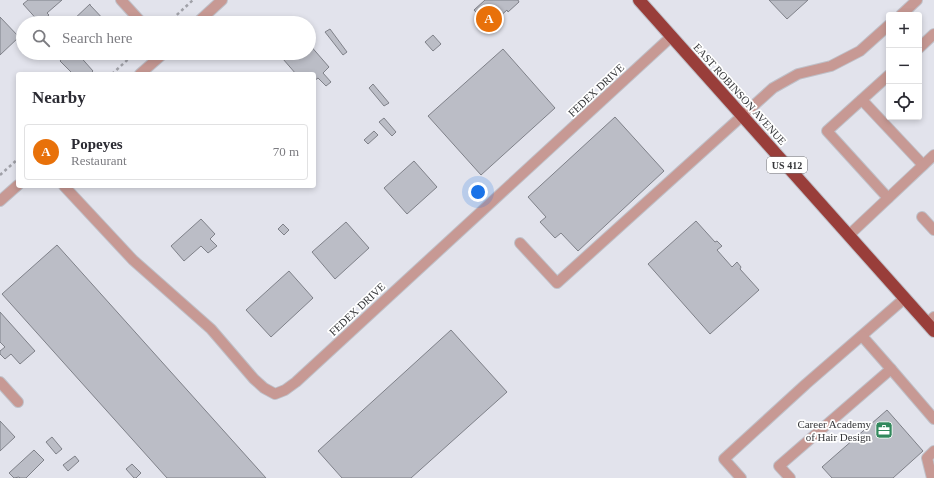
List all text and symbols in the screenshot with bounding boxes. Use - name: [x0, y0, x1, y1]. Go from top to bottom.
- pin: A: [476, 4, 502, 34]
- map controls: [886, 12, 922, 120]
- button: +: [886, 12, 922, 48]
- search box: [16, 16, 316, 60]
- icon: search: [30, 27, 52, 49]
- text: Search here: [62, 30, 132, 46]
- street label: EAST ROBINSON AVENUE: [691, 41, 789, 147]
- button: −: [886, 48, 922, 84]
- street label: FEDEX DRIVE: [566, 61, 627, 119]
- button: locate: [886, 84, 922, 120]
- text: Nearby: [32, 88, 86, 107]
- text: Popeyes: [71, 136, 123, 152]
- text: A: [41, 144, 51, 159]
- text: 70 m: [273, 144, 299, 159]
- text: Restaurant: [71, 153, 127, 168]
- road number: US 412: [767, 157, 807, 173]
- your location: [468, 182, 488, 202]
- street label: FEDEX DRIVE: [327, 280, 388, 338]
- place label: Career Academy of Hair Design: [797, 418, 871, 443]
- office icon: Career Academy of Hair Design: [874, 420, 894, 440]

